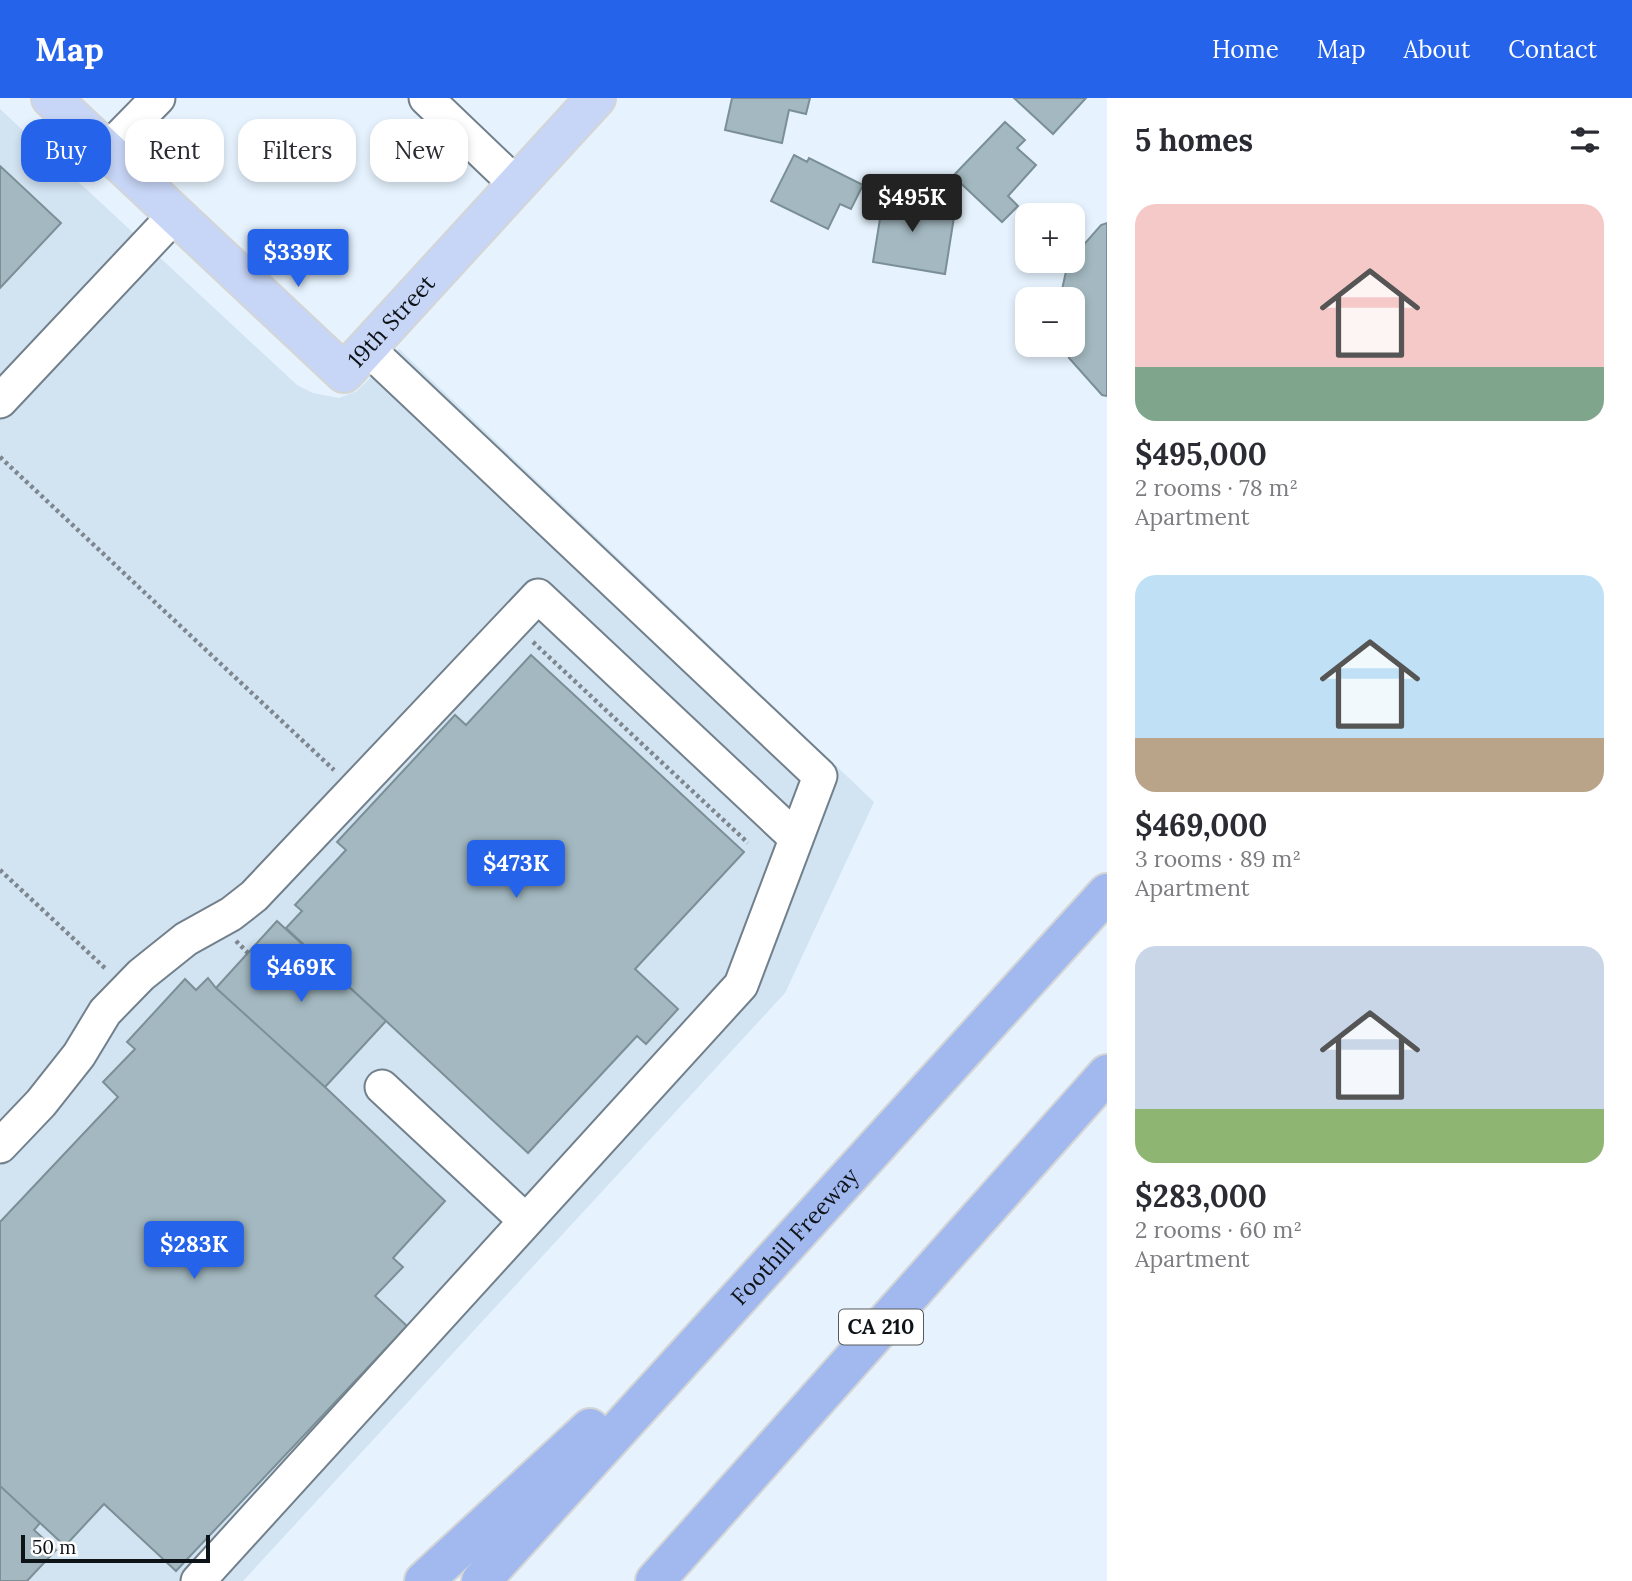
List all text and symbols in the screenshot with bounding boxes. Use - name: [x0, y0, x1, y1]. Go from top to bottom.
- text: Map: [35, 28, 104, 70]
- text: Home: [1212, 34, 1279, 65]
- text: Map: [1317, 34, 1366, 65]
- text: About: [1404, 34, 1470, 65]
- text: Contact: [1508, 34, 1597, 65]
- chip: Buy: [21, 119, 111, 182]
- chip: Rent: [125, 119, 224, 182]
- chip: Filters: [238, 119, 356, 182]
- chip: New: [370, 119, 468, 182]
- text: 5 homes: [1135, 121, 1253, 159]
- icon: filters: [1566, 121, 1604, 159]
- pin: $495K: [863, 174, 961, 234]
- text: $495K: [878, 182, 946, 211]
- map controls: [1015, 203, 1085, 357]
- button: +: [1015, 203, 1085, 273]
- pin: $339K: [249, 230, 347, 289]
- text: $339K: [264, 237, 332, 266]
- icon: home: [1307, 250, 1433, 376]
- street label: 19th Street: [341, 268, 441, 373]
- button: −: [1015, 287, 1085, 357]
- text: $495,000: [1135, 435, 1267, 473]
- text: 2 rooms · 78 m²: [1135, 473, 1298, 502]
- text: Apartment: [1135, 502, 1250, 531]
- icon: home: [1307, 621, 1433, 747]
- text: $469,000: [1135, 806, 1267, 844]
- pin: $473K: [467, 840, 565, 900]
- text: 3 rooms · 89 m²: [1135, 844, 1301, 873]
- text: $473K: [483, 848, 549, 877]
- text: Apartment: [1135, 873, 1250, 902]
- pin: $469K: [252, 944, 350, 1004]
- text: $469K: [267, 952, 335, 981]
- icon: home: [1307, 992, 1433, 1118]
- street label: Foothill Freeway: [724, 1161, 865, 1311]
- text: $283,000: [1135, 1177, 1267, 1215]
- text: 2 rooms · 60 m²: [1135, 1215, 1302, 1244]
- pin: $283K: [145, 1222, 243, 1281]
- text: $283K: [160, 1229, 228, 1258]
- text: Apartment: [1135, 1244, 1250, 1273]
- road number: CA 210: [839, 1310, 923, 1344]
- scale bar: [21, 1532, 210, 1564]
- text: 50 m: [32, 1535, 76, 1559]

